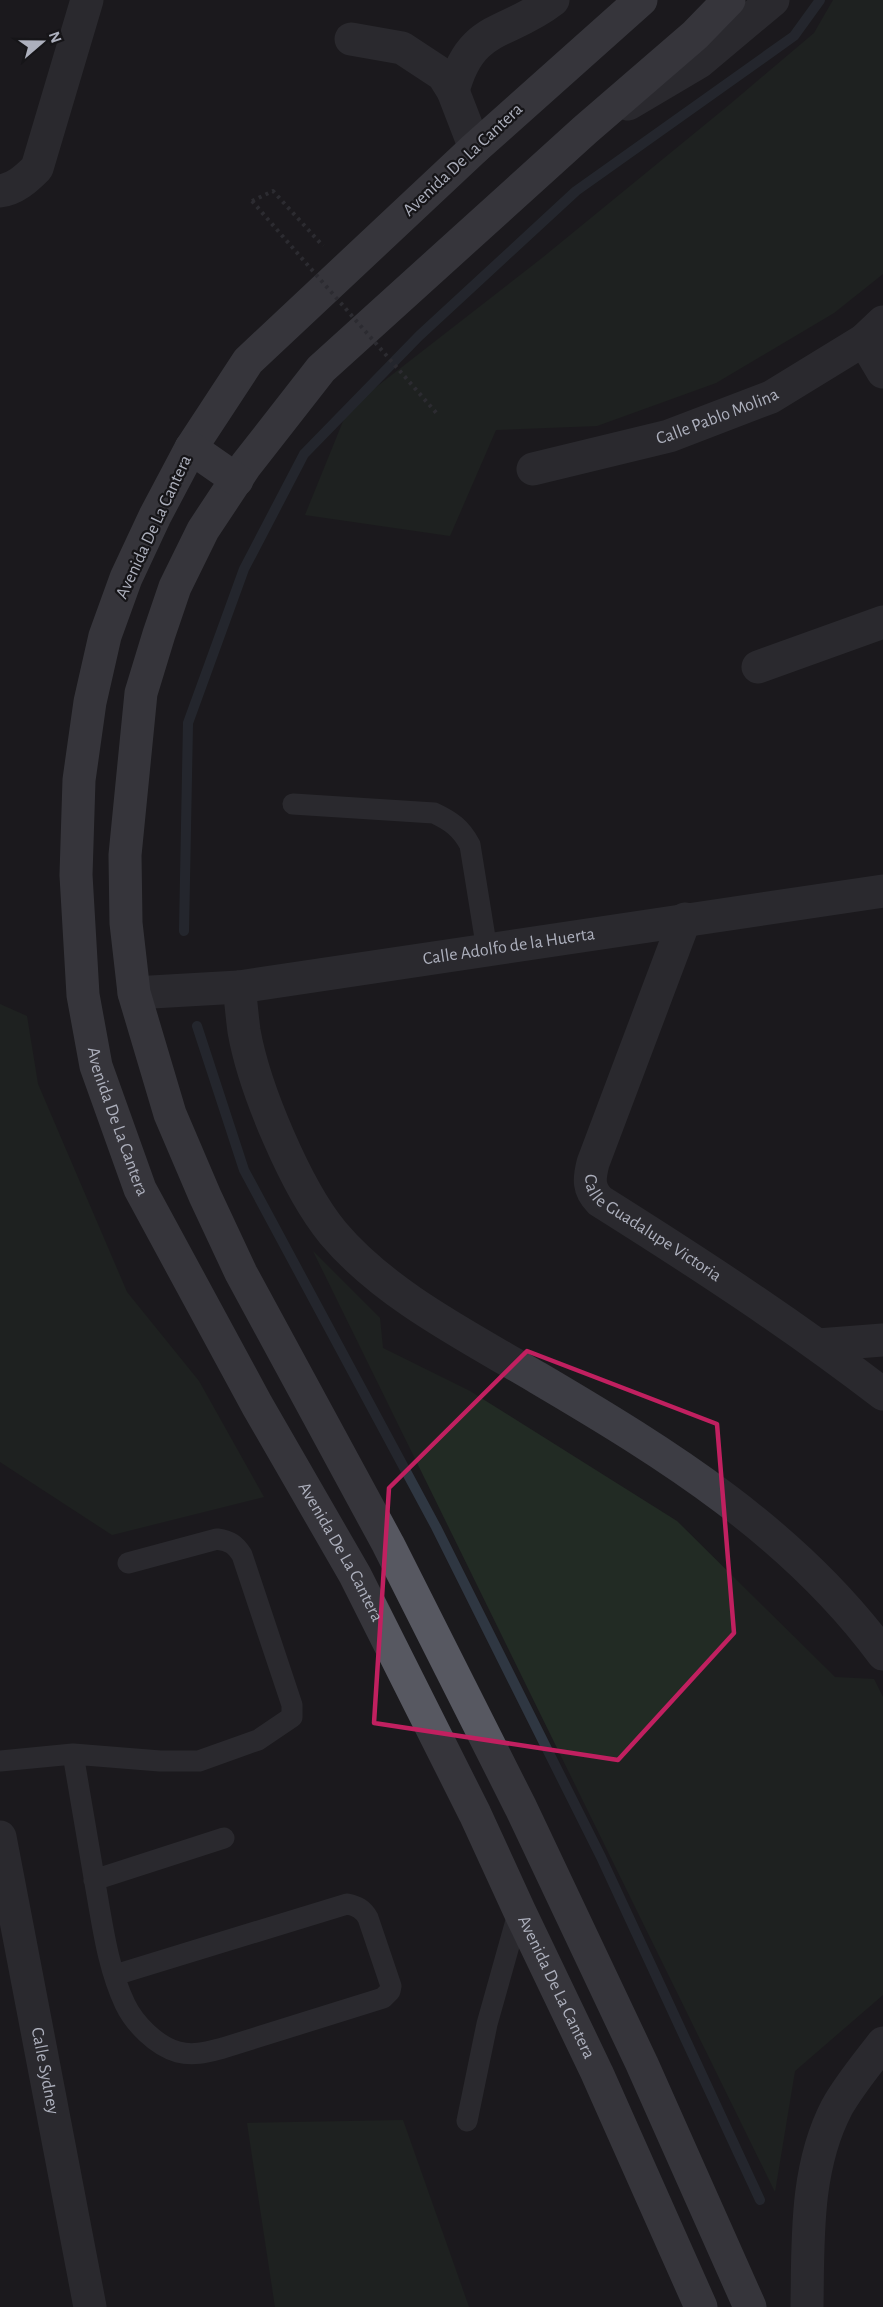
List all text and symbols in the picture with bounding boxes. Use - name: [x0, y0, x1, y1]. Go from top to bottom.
- north arrow: [12, 12, 72, 72]
- text: N: [46, 29, 65, 45]
- street label: Avenida De La Cantera: [400, 100, 526, 220]
- street label: Calle Pablo Molina: [654, 385, 782, 448]
- street label: Avenida De La Cantera: [113, 452, 195, 602]
- street label: Calle Adolfo de la Huerta: [422, 925, 596, 968]
- street label: Avenida De La Cantera: [84, 1046, 151, 1199]
- street label: Calle Guadalupe Victoria: [581, 1174, 724, 1285]
- street label: Avenida De La Cantera: [295, 1479, 386, 1625]
- street label: Avenida De La Cantera: [514, 1913, 598, 2062]
- street label: Calle Sydney: [28, 2026, 62, 2116]

